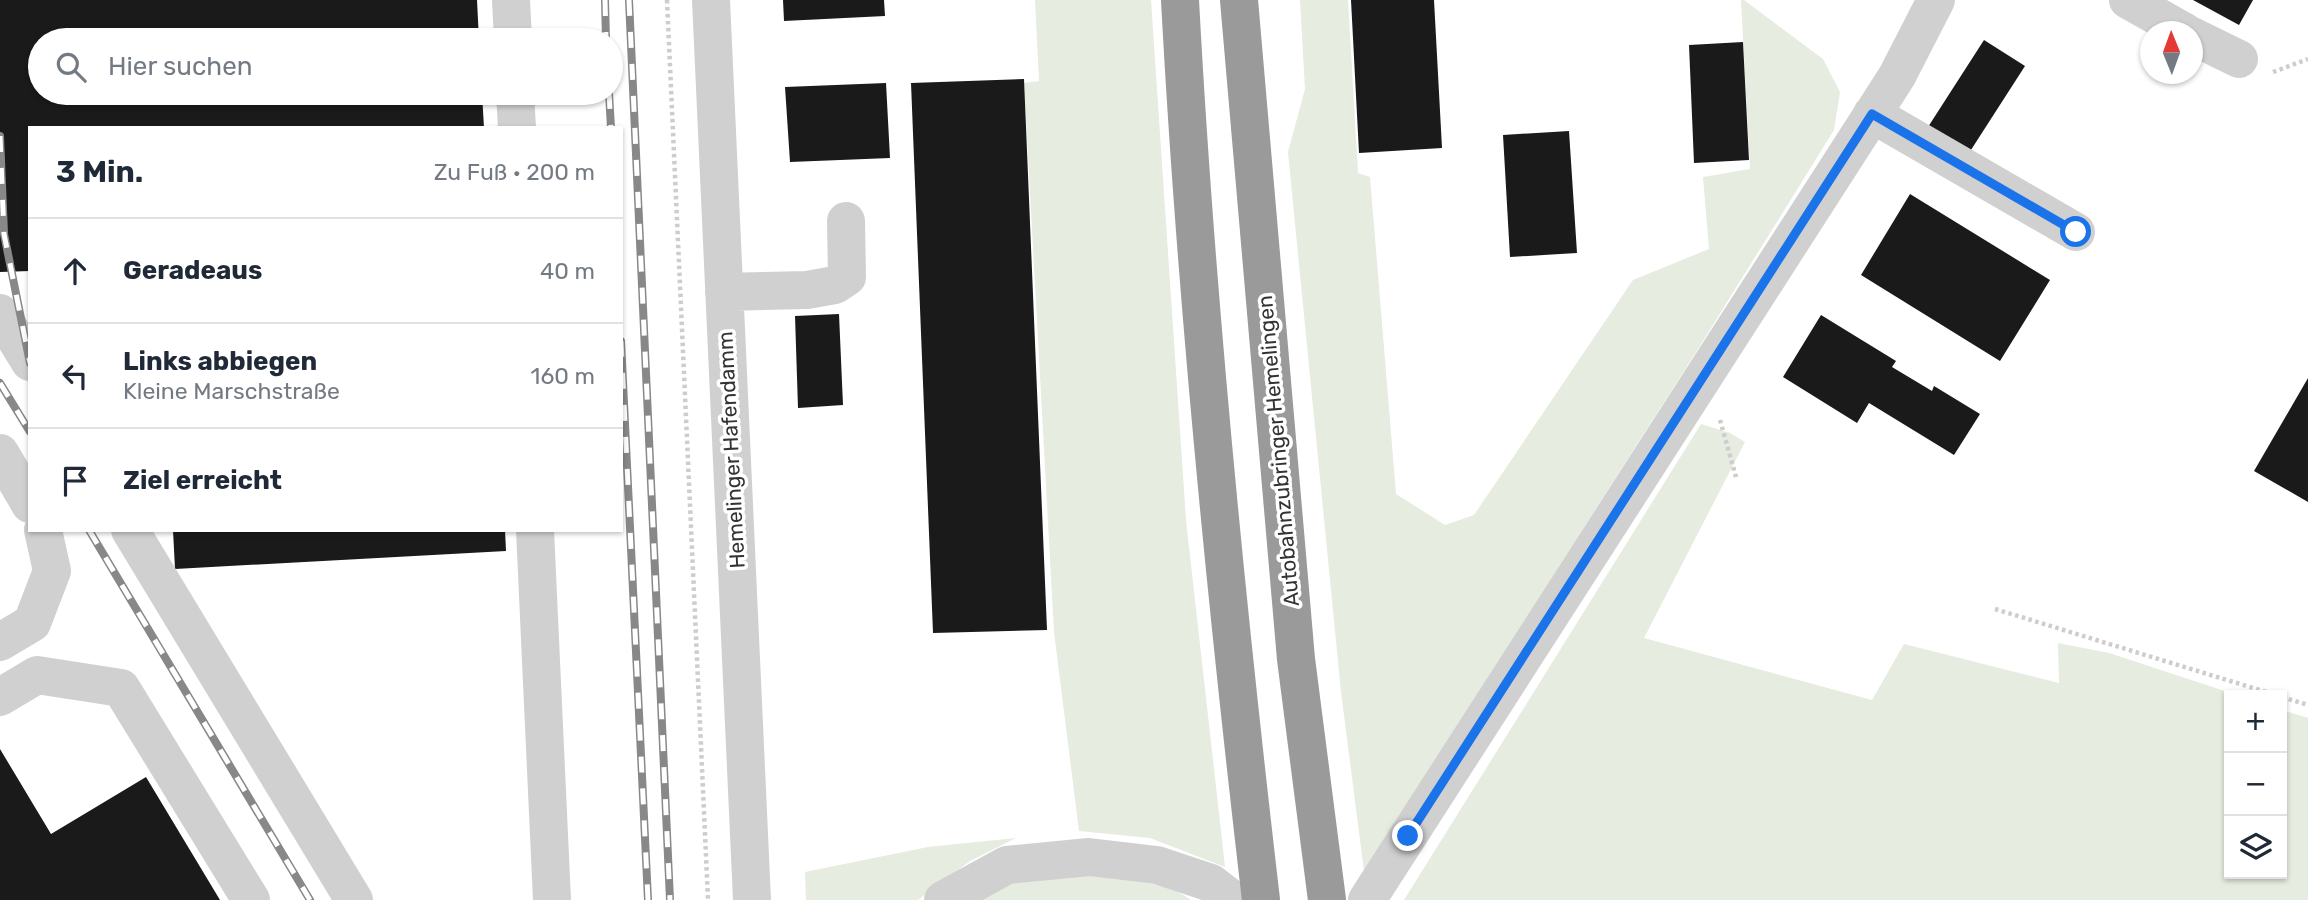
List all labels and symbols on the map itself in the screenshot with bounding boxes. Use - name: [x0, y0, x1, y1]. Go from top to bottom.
- north arrow: [2140, 21, 2203, 84]
- route start: [2060, 216, 2091, 247]
- street label: Autobahnzubringer Hemelingen: [1252, 294, 1304, 608]
- street label: Hemelinger Hafendamm: [712, 331, 750, 569]
- route end: [1392, 820, 1423, 851]

